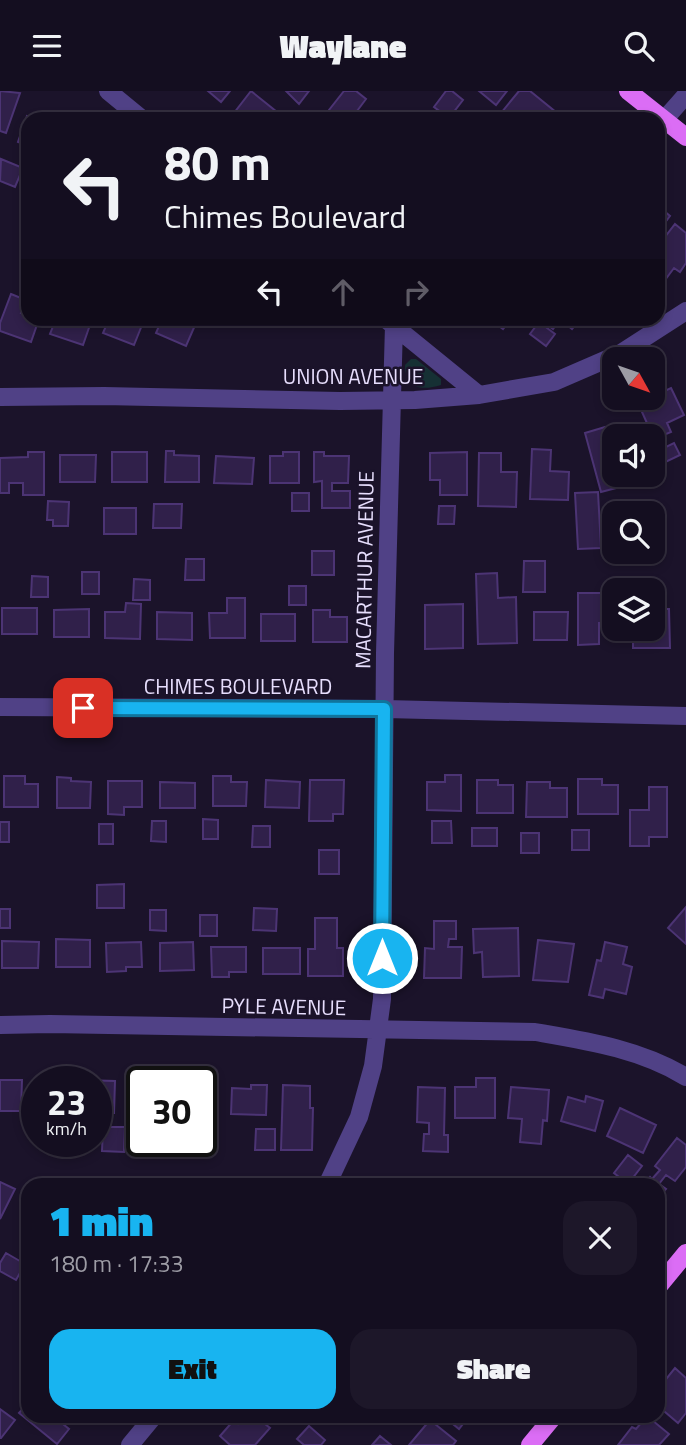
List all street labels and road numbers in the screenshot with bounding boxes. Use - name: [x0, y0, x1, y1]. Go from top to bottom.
- street label: UNION AVENUE: [283, 360, 423, 392]
- street label: MACARTHUR AVENUE: [346, 471, 382, 669]
- street label: CHIMES BOULEVARD: [144, 670, 332, 702]
- street label: PYLE AVENUE: [221, 989, 347, 1023]

